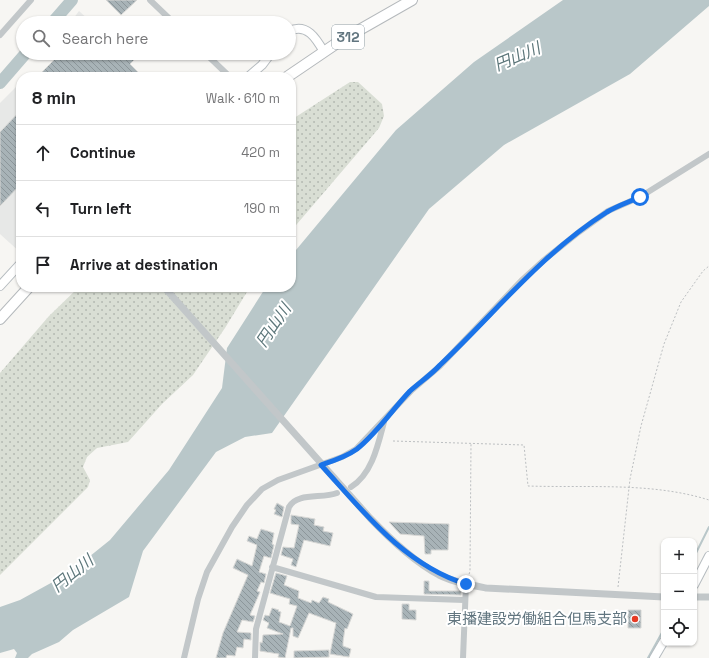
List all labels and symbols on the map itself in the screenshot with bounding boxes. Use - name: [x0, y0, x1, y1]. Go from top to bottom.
- road number: 312: [332, 25, 364, 49]
- water label: 円山川: [491, 37, 545, 76]
- route start: [631, 188, 649, 206]
- water label: 円山川: [251, 298, 297, 351]
- water label: 円山川: [47, 549, 99, 597]
- route end: [457, 575, 475, 593]
- place label: 東播建設労働組合但馬支部: [447, 609, 627, 628]
- marker: 東播建設労働組合但馬支部: [630, 614, 640, 624]

